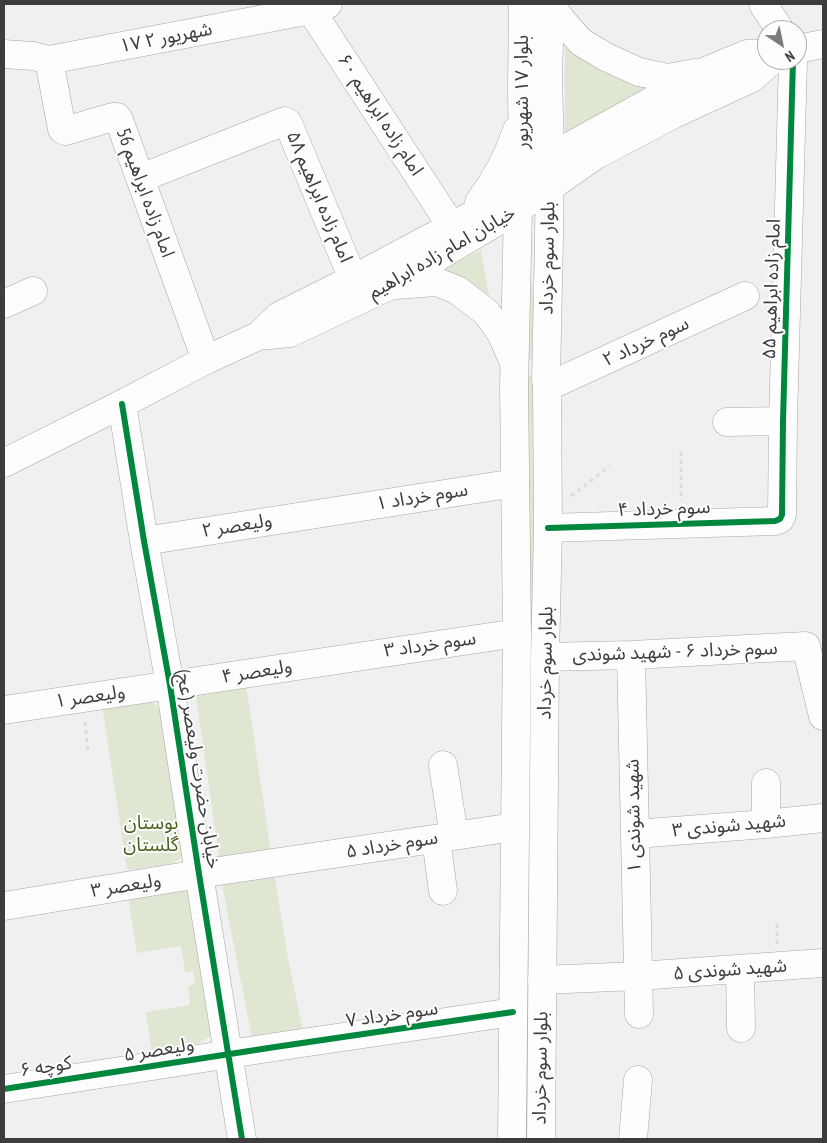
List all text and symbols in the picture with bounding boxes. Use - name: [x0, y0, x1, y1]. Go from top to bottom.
- street label: ۱۷ شهریور ۲: [118, 18, 214, 58]
- north arrow: [757, 20, 807, 70]
- street label: بلوار ۱۷ شهریور: [512, 35, 534, 149]
- text: N: [782, 47, 798, 66]
- street label: امام زاده ابراهیم ۶۰: [332, 50, 428, 180]
- street label: امام زاده ابراهیم 56: [111, 125, 179, 261]
- street label: امام زاده ابراهیم ۵۸: [281, 128, 357, 266]
- street label: بلوار سوم خرداد: [536, 201, 560, 315]
- street label: خیابان امام زاده ابراهیم: [364, 202, 520, 304]
- street label: امام زاده ابراهیم ۵۵: [758, 218, 786, 360]
- street label: سوم خرداد ۲: [599, 312, 693, 372]
- street label: سوم خرداد ۱: [374, 478, 470, 516]
- street label: سوم خرداد ۴: [617, 496, 711, 522]
- street label: ولیعصر ۲: [200, 509, 274, 543]
- street label: بلوار سوم خرداد: [534, 606, 558, 720]
- street label: سوم خرداد ۳: [382, 627, 478, 663]
- street label: سوم خرداد ۶ - شهید شوندی: [572, 637, 778, 667]
- street label: ولیعصر ۴: [220, 655, 294, 689]
- street label: خیابان حضرت ولیعصر (عج): [171, 668, 225, 870]
- street label: ولیعصر ۱: [53, 681, 127, 713]
- street label: شهید شوندی ۱: [622, 759, 646, 873]
- street label: شهید شوندی ۳: [671, 810, 787, 842]
- park label: بوستان گلستان: [123, 813, 179, 857]
- street label: سوم خرداد ۵: [344, 826, 440, 864]
- street label: ولیعصر ۳: [89, 869, 163, 903]
- street label: شهید شوندی ۵: [672, 955, 788, 985]
- street label: سوم خرداد ۷: [344, 997, 440, 1033]
- street label: بلوار سوم خرداد: [529, 1011, 553, 1125]
- street label: ولیعصر ۵: [122, 1033, 196, 1067]
- street label: کوچه ۶: [18, 1052, 74, 1082]

